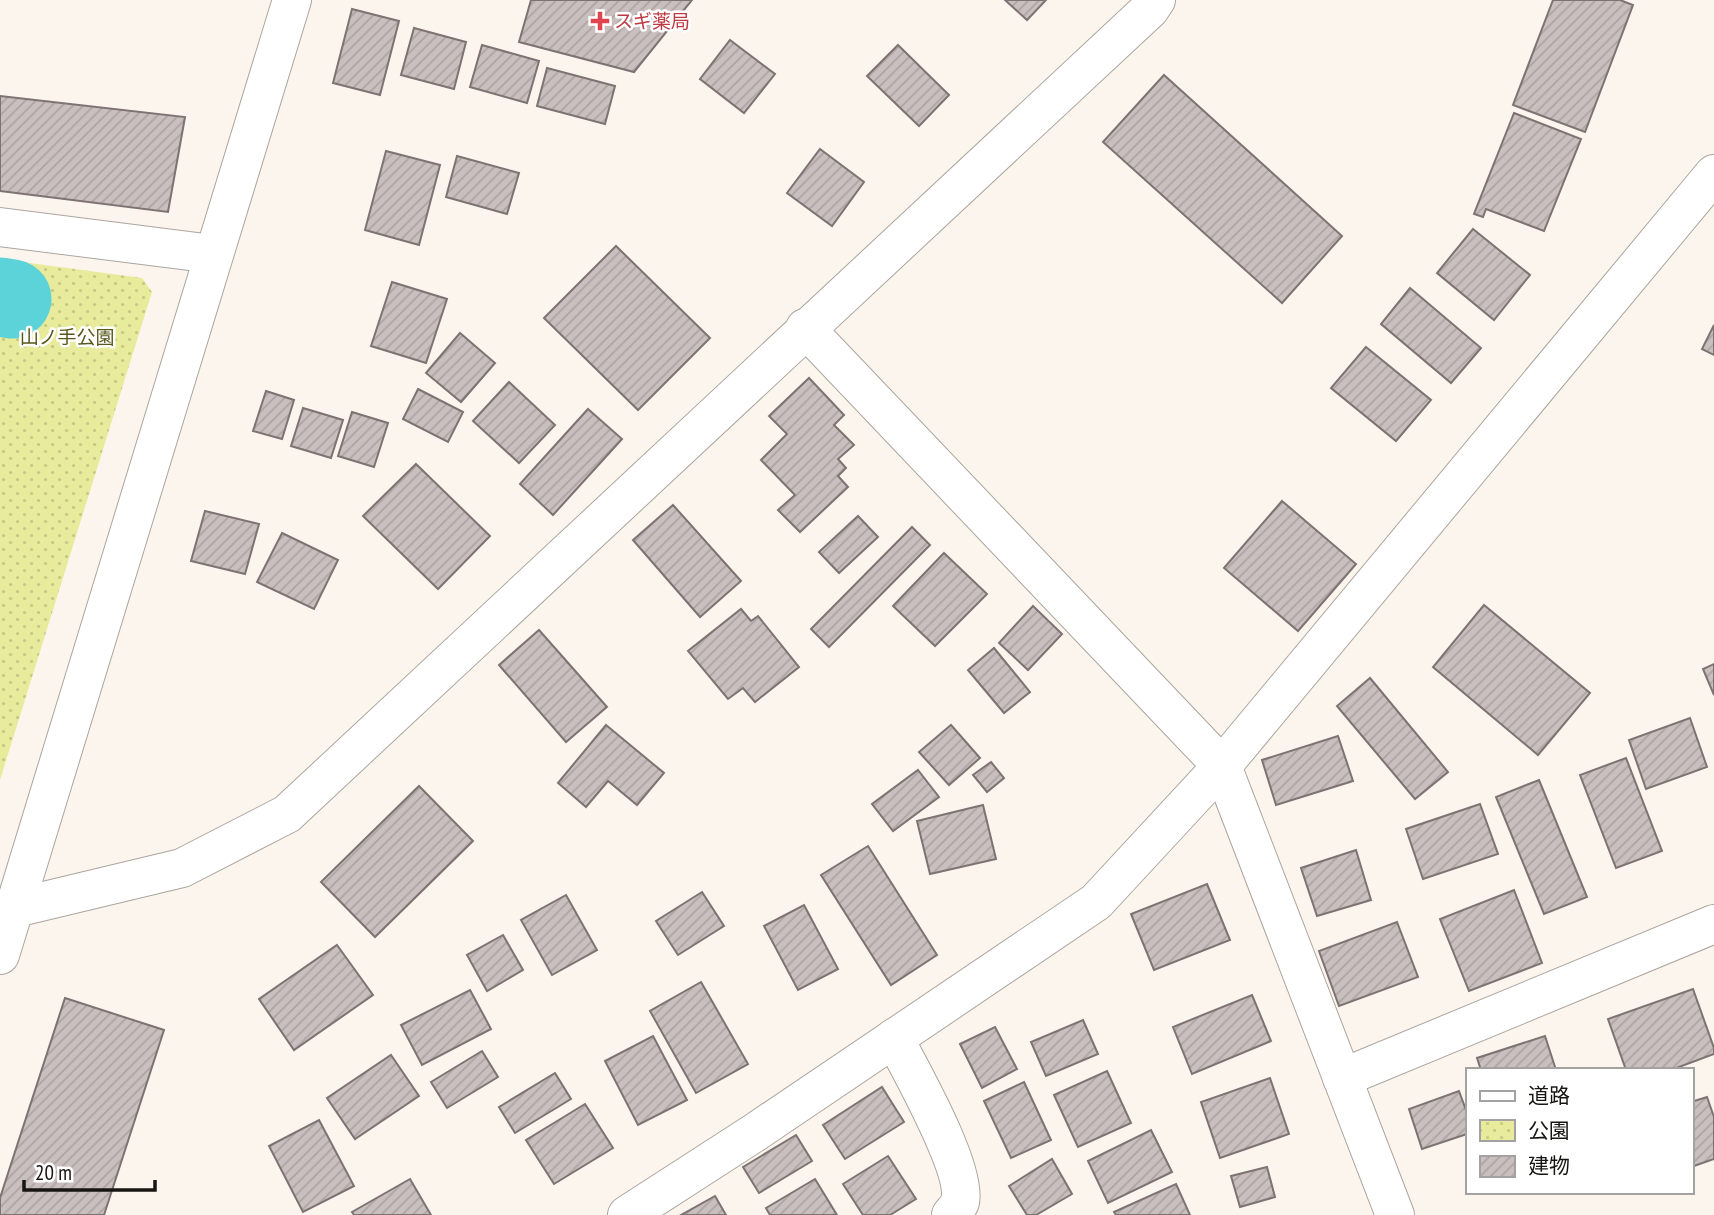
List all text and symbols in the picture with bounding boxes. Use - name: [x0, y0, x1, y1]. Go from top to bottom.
- place label: スギ薬局: [614, 9, 690, 33]
- marker: スギ薬局: [592, 13, 608, 29]
- park label: 山ノ手公園: [19, 325, 115, 349]
- legend: [1466, 1068, 1693, 1194]
- text: 道路: [1528, 1082, 1570, 1109]
- text: 公園: [1528, 1117, 1570, 1144]
- scale bar: [24, 1148, 156, 1192]
- text: 建物: [1528, 1152, 1570, 1179]
- text: 20 m: [35, 1159, 72, 1186]

